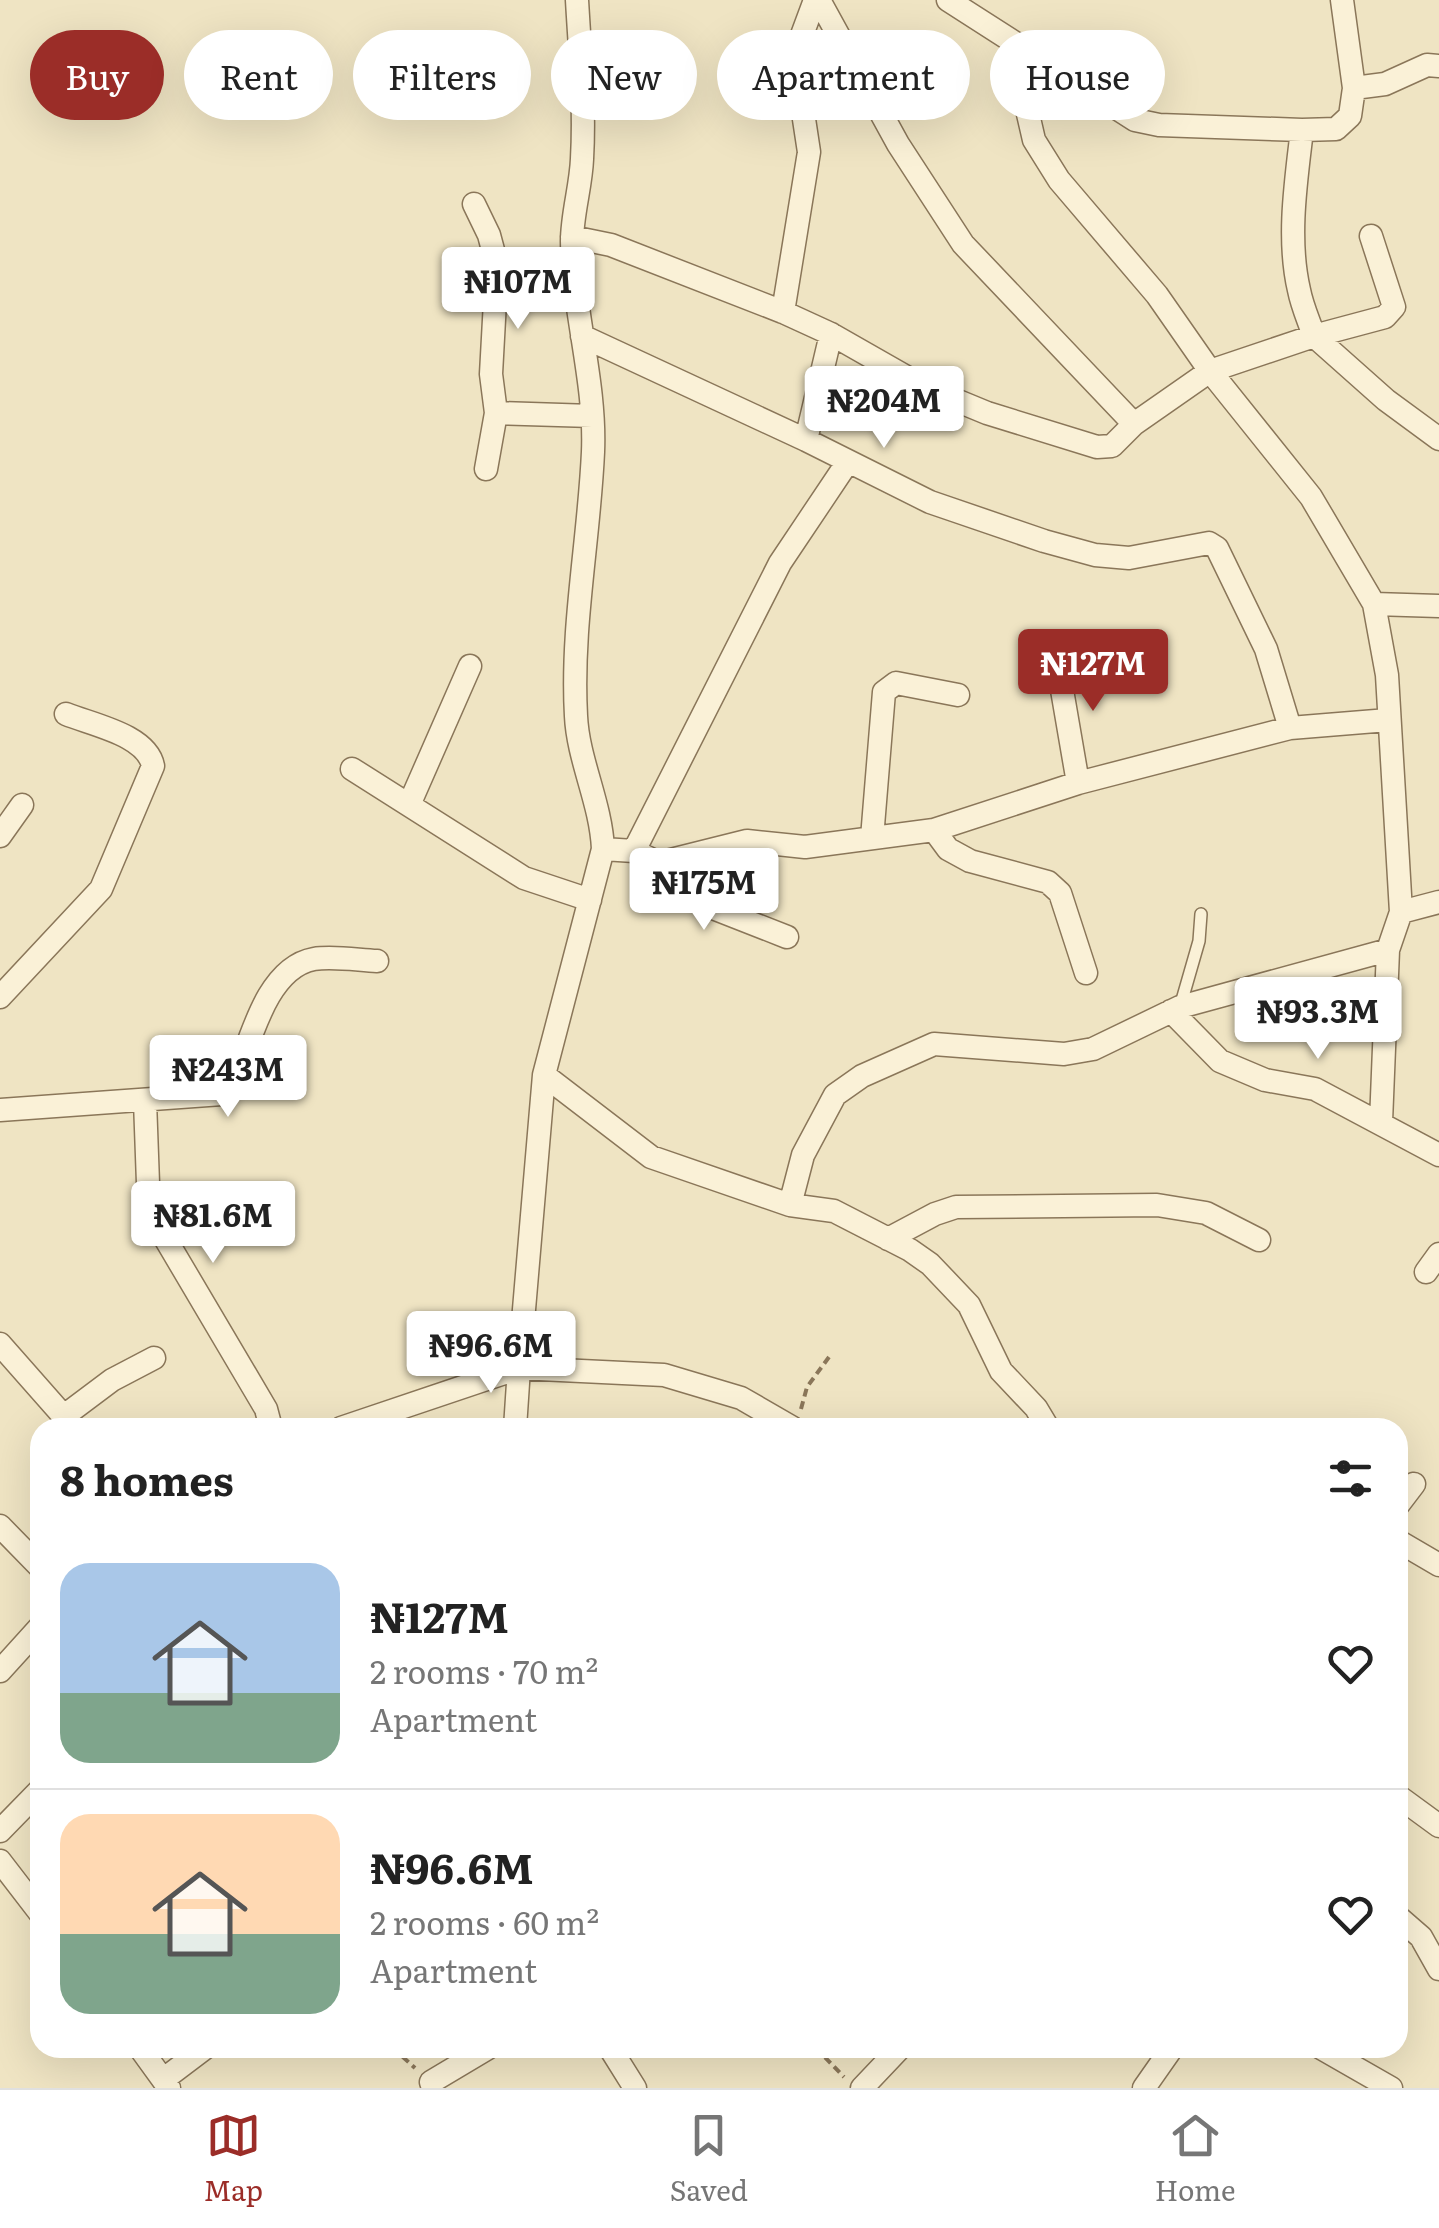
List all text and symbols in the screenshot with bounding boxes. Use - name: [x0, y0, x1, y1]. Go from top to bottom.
- chip: Buy: [30, 30, 164, 120]
- chip: Rent: [184, 30, 333, 120]
- chip: Filters: [353, 30, 531, 120]
- chip: New: [551, 30, 697, 120]
- chip: Apartment: [717, 30, 970, 120]
- chip: House: [990, 30, 1165, 120]
- pin: ₦107M: [448, 247, 588, 332]
- text: ₦107M: [464, 255, 572, 303]
- pin: ₦204M: [814, 366, 954, 451]
- text: ₦204M: [827, 374, 941, 422]
- pin: ₦127M: [1023, 629, 1163, 714]
- text: ₦127M: [1040, 637, 1146, 685]
- pin: ₦175M: [634, 848, 774, 933]
- text: ₦175M: [652, 856, 756, 904]
- pin: ₦93.3M: [1237, 977, 1399, 1062]
- text: ₦93.3M: [1257, 985, 1379, 1033]
- pin: ₦243M: [158, 1035, 298, 1120]
- text: ₦243M: [172, 1043, 284, 1091]
- pin: ₦81.6M: [132, 1181, 294, 1266]
- text: ₦81.6M: [153, 1189, 273, 1237]
- pin: ₦96.6M: [410, 1311, 572, 1396]
- text: ₦96.6M: [429, 1319, 553, 1367]
- text: 8 homes: [60, 1447, 234, 1509]
- icon: filters: [1323, 1451, 1378, 1506]
- text: ₦127M: [370, 1584, 509, 1646]
- icon: home: [140, 1603, 260, 1723]
- icon: heart: [1323, 1636, 1378, 1691]
- text: 2 rooms · 70 m²: [370, 1646, 598, 1694]
- text: Apartment: [370, 1694, 537, 1742]
- text: ₦96.6M: [370, 1835, 534, 1897]
- icon: home: [140, 1854, 260, 1974]
- icon: heart: [1323, 1887, 1378, 1942]
- text: 2 rooms · 60 m²: [370, 1897, 599, 1945]
- text: Apartment: [370, 1945, 537, 1993]
- tab: Map: [203, 2108, 263, 2210]
- tab: Saved: [670, 2108, 748, 2210]
- tab: Home: [1155, 2108, 1236, 2210]

